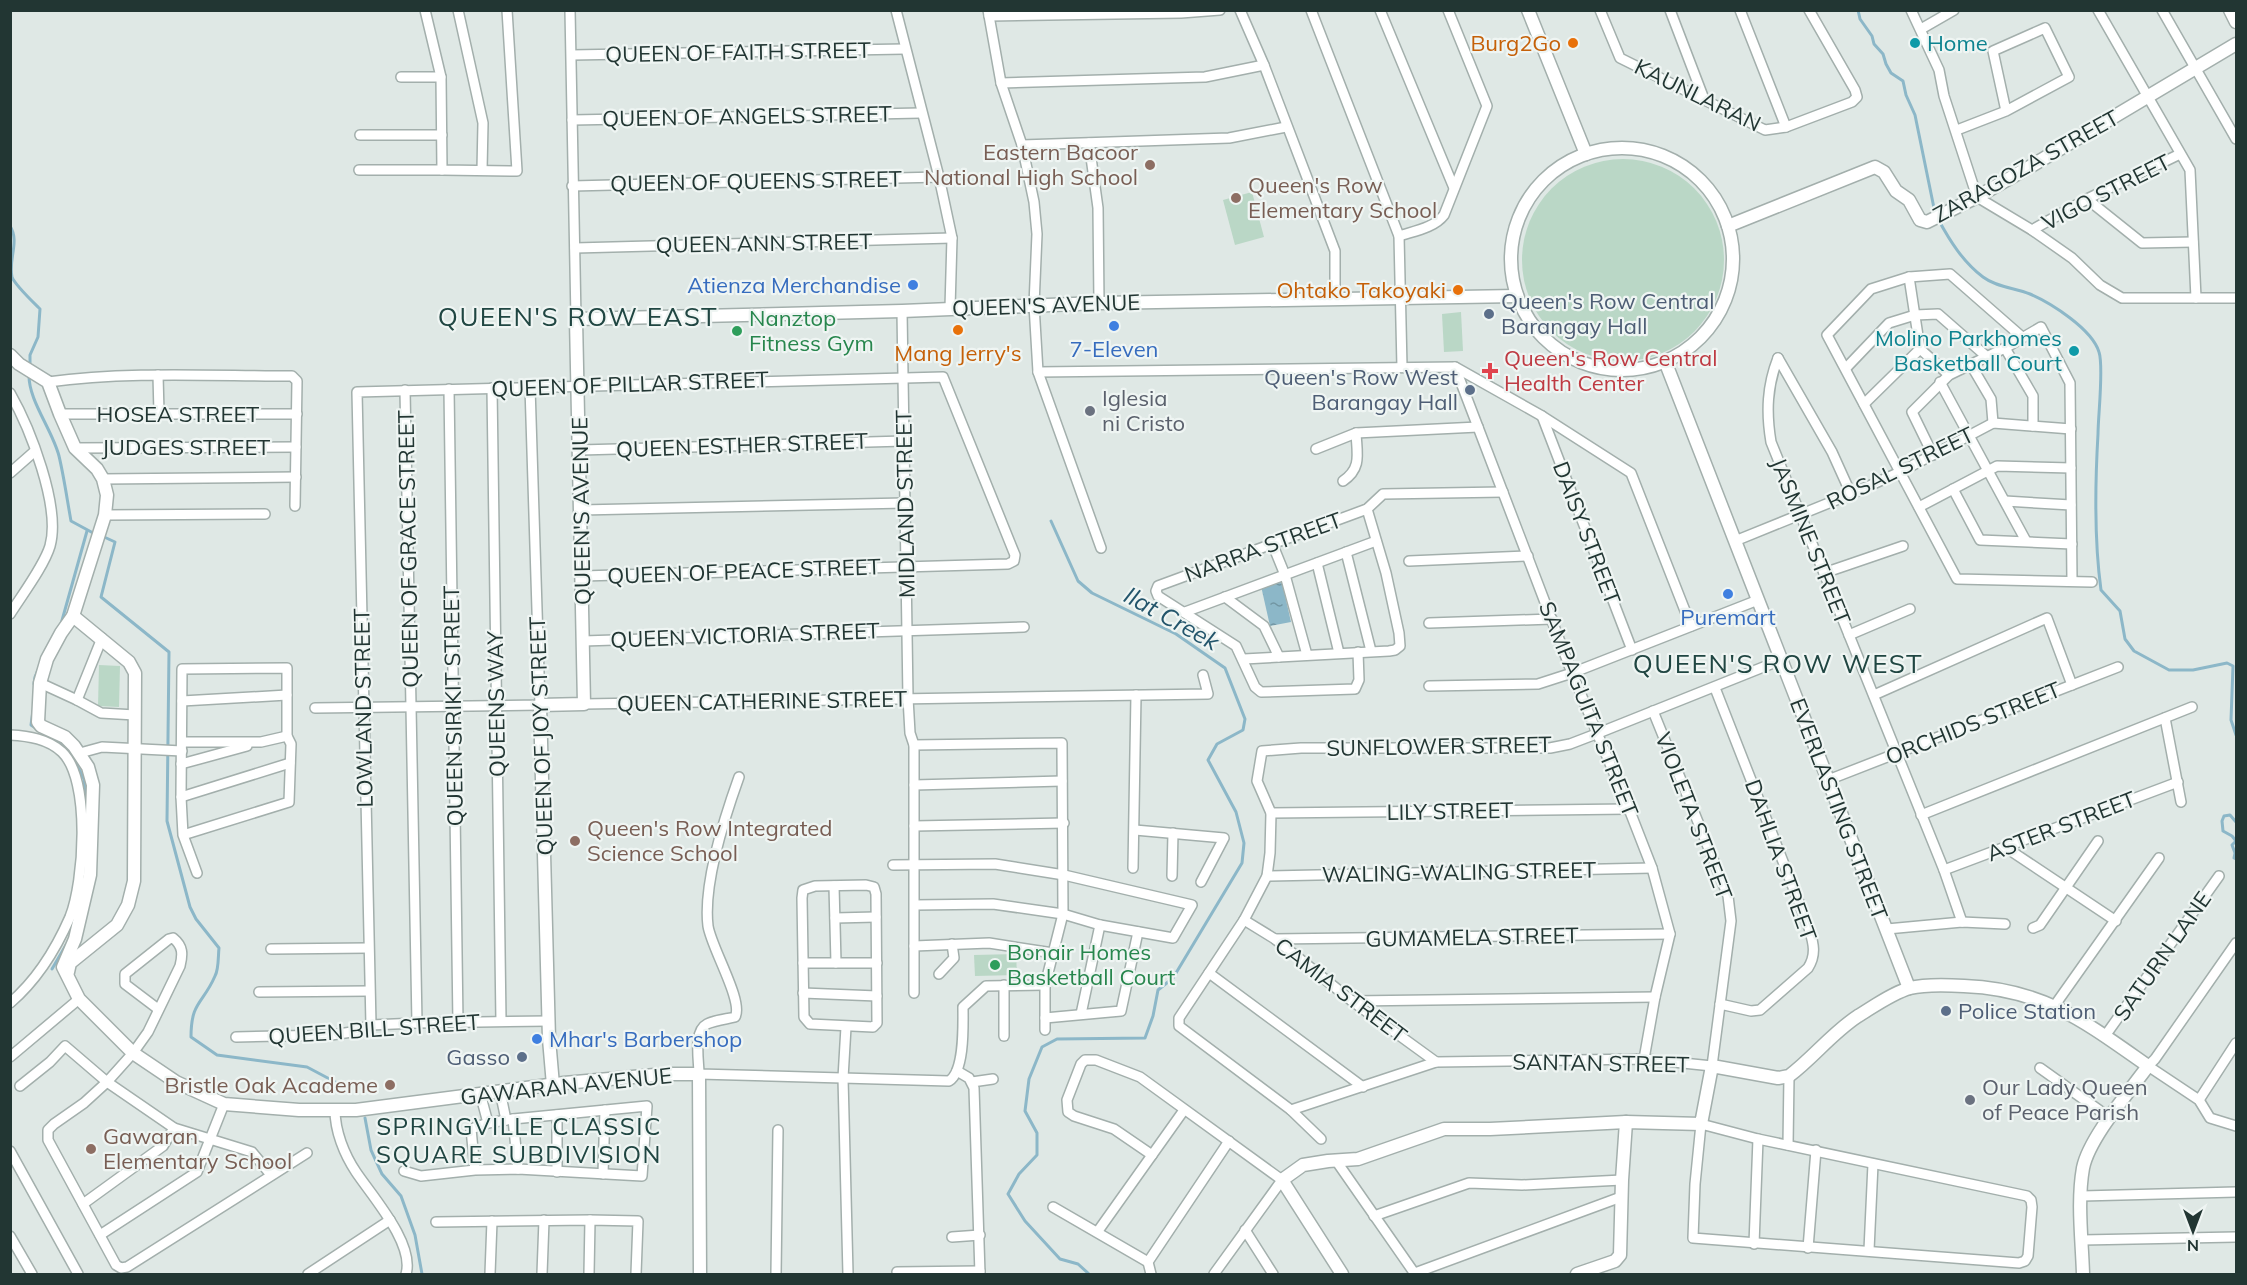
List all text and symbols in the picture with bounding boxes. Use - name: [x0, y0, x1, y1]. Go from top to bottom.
- place label: Burg2Go: [1470, 29, 1561, 57]
- place label: Home: [1927, 29, 1988, 57]
- street label: QUEEN OF FAITH STREET: [605, 36, 871, 68]
- marker: Burg2Go: [1566, 36, 1580, 50]
- marker: Home: [1908, 36, 1922, 50]
- street label: KAUNLARAN: [1630, 52, 1766, 138]
- street label: QUEEN OF ANGELS STREET: [602, 99, 892, 133]
- street label: ZARAGOZA STREET: [1928, 103, 2124, 229]
- place label: Eastern Bacoor National High School: [924, 138, 1138, 191]
- street label: VIGO STREET: [2037, 148, 2175, 236]
- marker: Eastern Bacoor National High School: [1143, 158, 1157, 172]
- street label: QUEEN OF QUEENS STREET: [610, 164, 902, 198]
- place label: Queen's Row Elementary School: [1248, 171, 1437, 224]
- marker: Queen's Row Elementary School: [1229, 191, 1243, 205]
- street label: QUEEN ANN STREET: [655, 227, 873, 259]
- place label: Atienza Merchandise: [687, 271, 901, 299]
- place label: Ohtako Takoyaki: [1276, 276, 1446, 304]
- marker: Atienza Merchandise: [906, 278, 920, 292]
- marker: Ohtako Takoyaki: [1451, 283, 1465, 297]
- place label: Queen's Row Central Barangay Hall: [1501, 287, 1714, 340]
- street label: QUEEN'S AVENUE: [951, 288, 1141, 322]
- district label: QUEEN'S ROW EAST: [438, 300, 718, 333]
- place label: Nanztop Fitness Gym: [749, 304, 874, 357]
- marker: Queen's Row Central Barangay Hall: [1482, 307, 1496, 321]
- marker: 7-Eleven: [1107, 319, 1121, 333]
- marker: Mang Jerry's: [951, 323, 965, 337]
- marker: Nanztop Fitness Gym: [730, 324, 744, 338]
- place label: Molino Parkhomes Basketball Court: [1875, 324, 2062, 377]
- place label: 7-Eleven: [1070, 335, 1159, 363]
- place label: Mang Jerry's: [894, 339, 1022, 367]
- place label: Queen's Row Central Health Center: [1504, 344, 1717, 397]
- marker: Molino Parkhomes Basketball Court: [2067, 344, 2081, 358]
- marker: Queen's Row Central Health Center: [1481, 362, 1499, 380]
- place label: Queen's Row West Barangay Hall: [1264, 363, 1458, 416]
- street label: QUEEN OF PILLAR STREET: [491, 365, 769, 403]
- marker: Queen's Row West Barangay Hall: [1463, 383, 1477, 397]
- place label: Iglesia ni Cristo: [1102, 384, 1185, 437]
- street label: HOSEA STREET: [97, 400, 259, 428]
- marker: Iglesia ni Cristo: [1083, 404, 1097, 418]
- street label: QUEEN OF GRACE STREET: [392, 410, 424, 688]
- street label: MIDLAND STREET: [889, 410, 921, 598]
- street label: QUEEN'S AVENUE: [565, 417, 597, 605]
- street label: ROSAL STREET: [1822, 420, 1978, 516]
- street label: QUEEN ESTHER STREET: [616, 427, 868, 463]
- street label: JUDGES STREET: [102, 433, 270, 461]
- street label: JASMINE STREET: [1765, 453, 1857, 629]
- street label: DAISY STREET: [1547, 457, 1627, 609]
- street label: NARRA STREET: [1180, 506, 1346, 588]
- street label: QUEEN OF PEACE STREET: [607, 552, 881, 590]
- water label: Ilat Creek: [1119, 580, 1225, 657]
- street label: QUEEN SIRIKIT STREET: [437, 585, 469, 827]
- marker: Puremart: [1721, 587, 1735, 601]
- street label: SAMPAGUITA STREET: [1533, 597, 1645, 821]
- place label: Puremart: [1680, 603, 1776, 631]
- street label: LOWLAND STREET: [347, 608, 379, 808]
- street label: QUEEN OF JOY STREET: [523, 616, 559, 856]
- street label: QUEEN VICTORIA STREET: [610, 616, 880, 654]
- street label: QUEENS WAY: [481, 630, 511, 777]
- district label: QUEEN'S ROW WEST: [1633, 647, 1923, 680]
- street label: ORCHIDS STREET: [1881, 675, 2065, 771]
- street label: QUEEN CATHERINE STREET: [617, 684, 907, 718]
- street label: EVERLASTING STREET: [1784, 694, 1894, 924]
- street label: VIOLETA STREET: [1649, 728, 1739, 904]
- street label: SUNFLOWER STREET: [1326, 730, 1552, 762]
- street label: DAHLIA STREET: [1739, 776, 1823, 944]
- street label: ASTER STREET: [1983, 785, 2139, 867]
- street label: LILY STREET: [1386, 796, 1514, 826]
- place label: Queen's Row Integrated Science School: [587, 814, 833, 867]
- marker: Queen's Row Integrated Science School: [568, 834, 582, 848]
- street label: WALING-WALING STREET: [1322, 856, 1596, 888]
- street label: SATURN LANE: [2107, 886, 2217, 1026]
- street label: GUMAMELA STREET: [1365, 921, 1579, 953]
- street label: CAMIA STREET: [1269, 931, 1413, 1049]
- place label: Bonair Homes Basketball Court: [1007, 938, 1175, 991]
- marker: Bonair Homes Basketball Court: [988, 958, 1002, 972]
- place label: Police Station: [1958, 997, 2096, 1025]
- marker: Police Station: [1939, 1004, 1953, 1018]
- street label: QUEEN BILL STREET: [267, 1008, 481, 1050]
- place label: Mhar's Barbershop: [549, 1025, 742, 1053]
- marker: Mhar's Barbershop: [530, 1032, 544, 1046]
- place label: Gasso: [446, 1043, 510, 1071]
- street label: SANTAN STREET: [1512, 1047, 1690, 1079]
- marker: Gasso: [515, 1050, 529, 1064]
- street label: GAWARAN AVENUE: [459, 1061, 673, 1111]
- place label: Bristle Oak Academe: [165, 1071, 378, 1099]
- place label: Our Lady Queen of Peace Parish: [1982, 1073, 2148, 1126]
- marker: Bristle Oak Academe: [383, 1078, 397, 1092]
- marker: Our Lady Queen of Peace Parish: [1963, 1093, 1977, 1107]
- district label: SPRINGVILLE CLASSIC SQUARE SUBDIVISION: [376, 1111, 662, 1169]
- place label: Gawaran Elementary School: [103, 1122, 292, 1175]
- marker: Gawaran Elementary School: [84, 1142, 98, 1156]
- north arrow: [2163, 1201, 2223, 1261]
- text: N: [2187, 1236, 2199, 1256]

